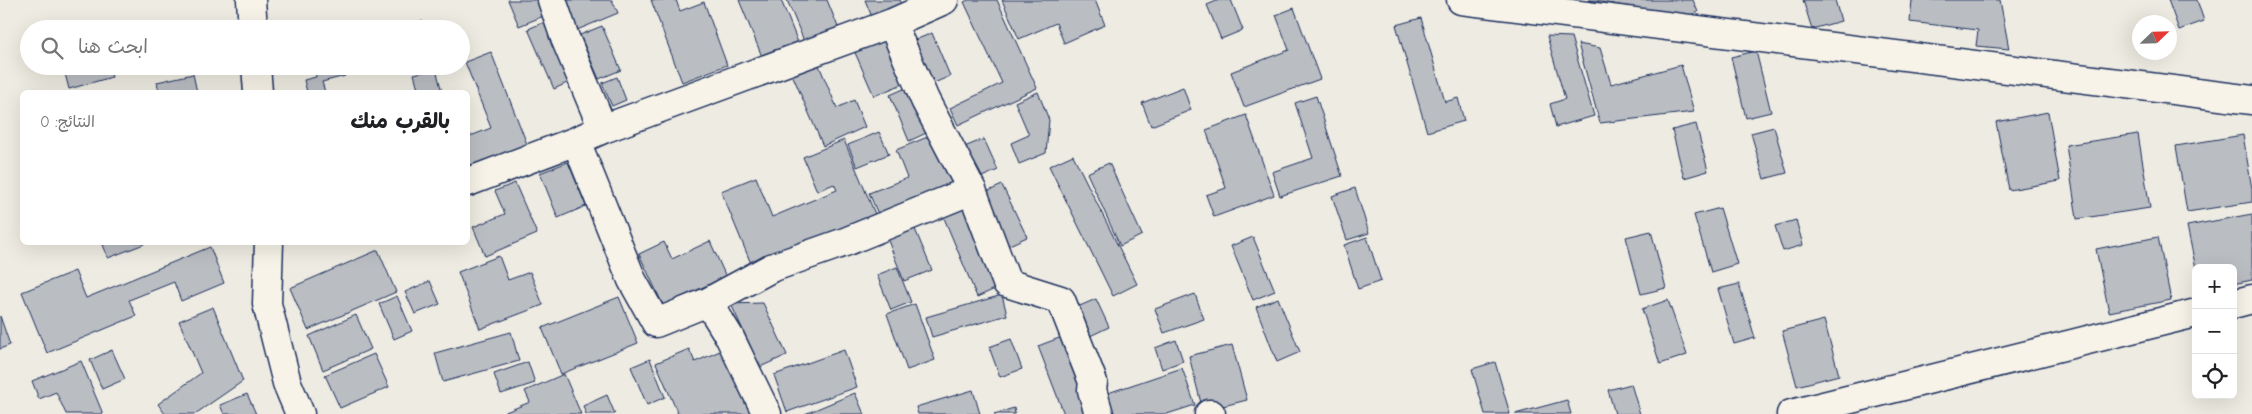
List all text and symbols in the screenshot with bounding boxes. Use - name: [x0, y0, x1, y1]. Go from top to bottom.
- north arrow: [2132, 15, 2177, 60]
- search box: [20, 20, 470, 75]
- icon: search: [38, 34, 66, 62]
- text: ابحث هنا: [78, 36, 148, 58]
- text: بالقرب منك: [350, 109, 450, 133]
- text: النتائج: 0: [40, 113, 95, 131]
- map controls: [2192, 264, 2237, 399]
- button: +: [2192, 264, 2237, 309]
- button: −: [2192, 309, 2237, 354]
- button: locate: [2192, 354, 2237, 399]

